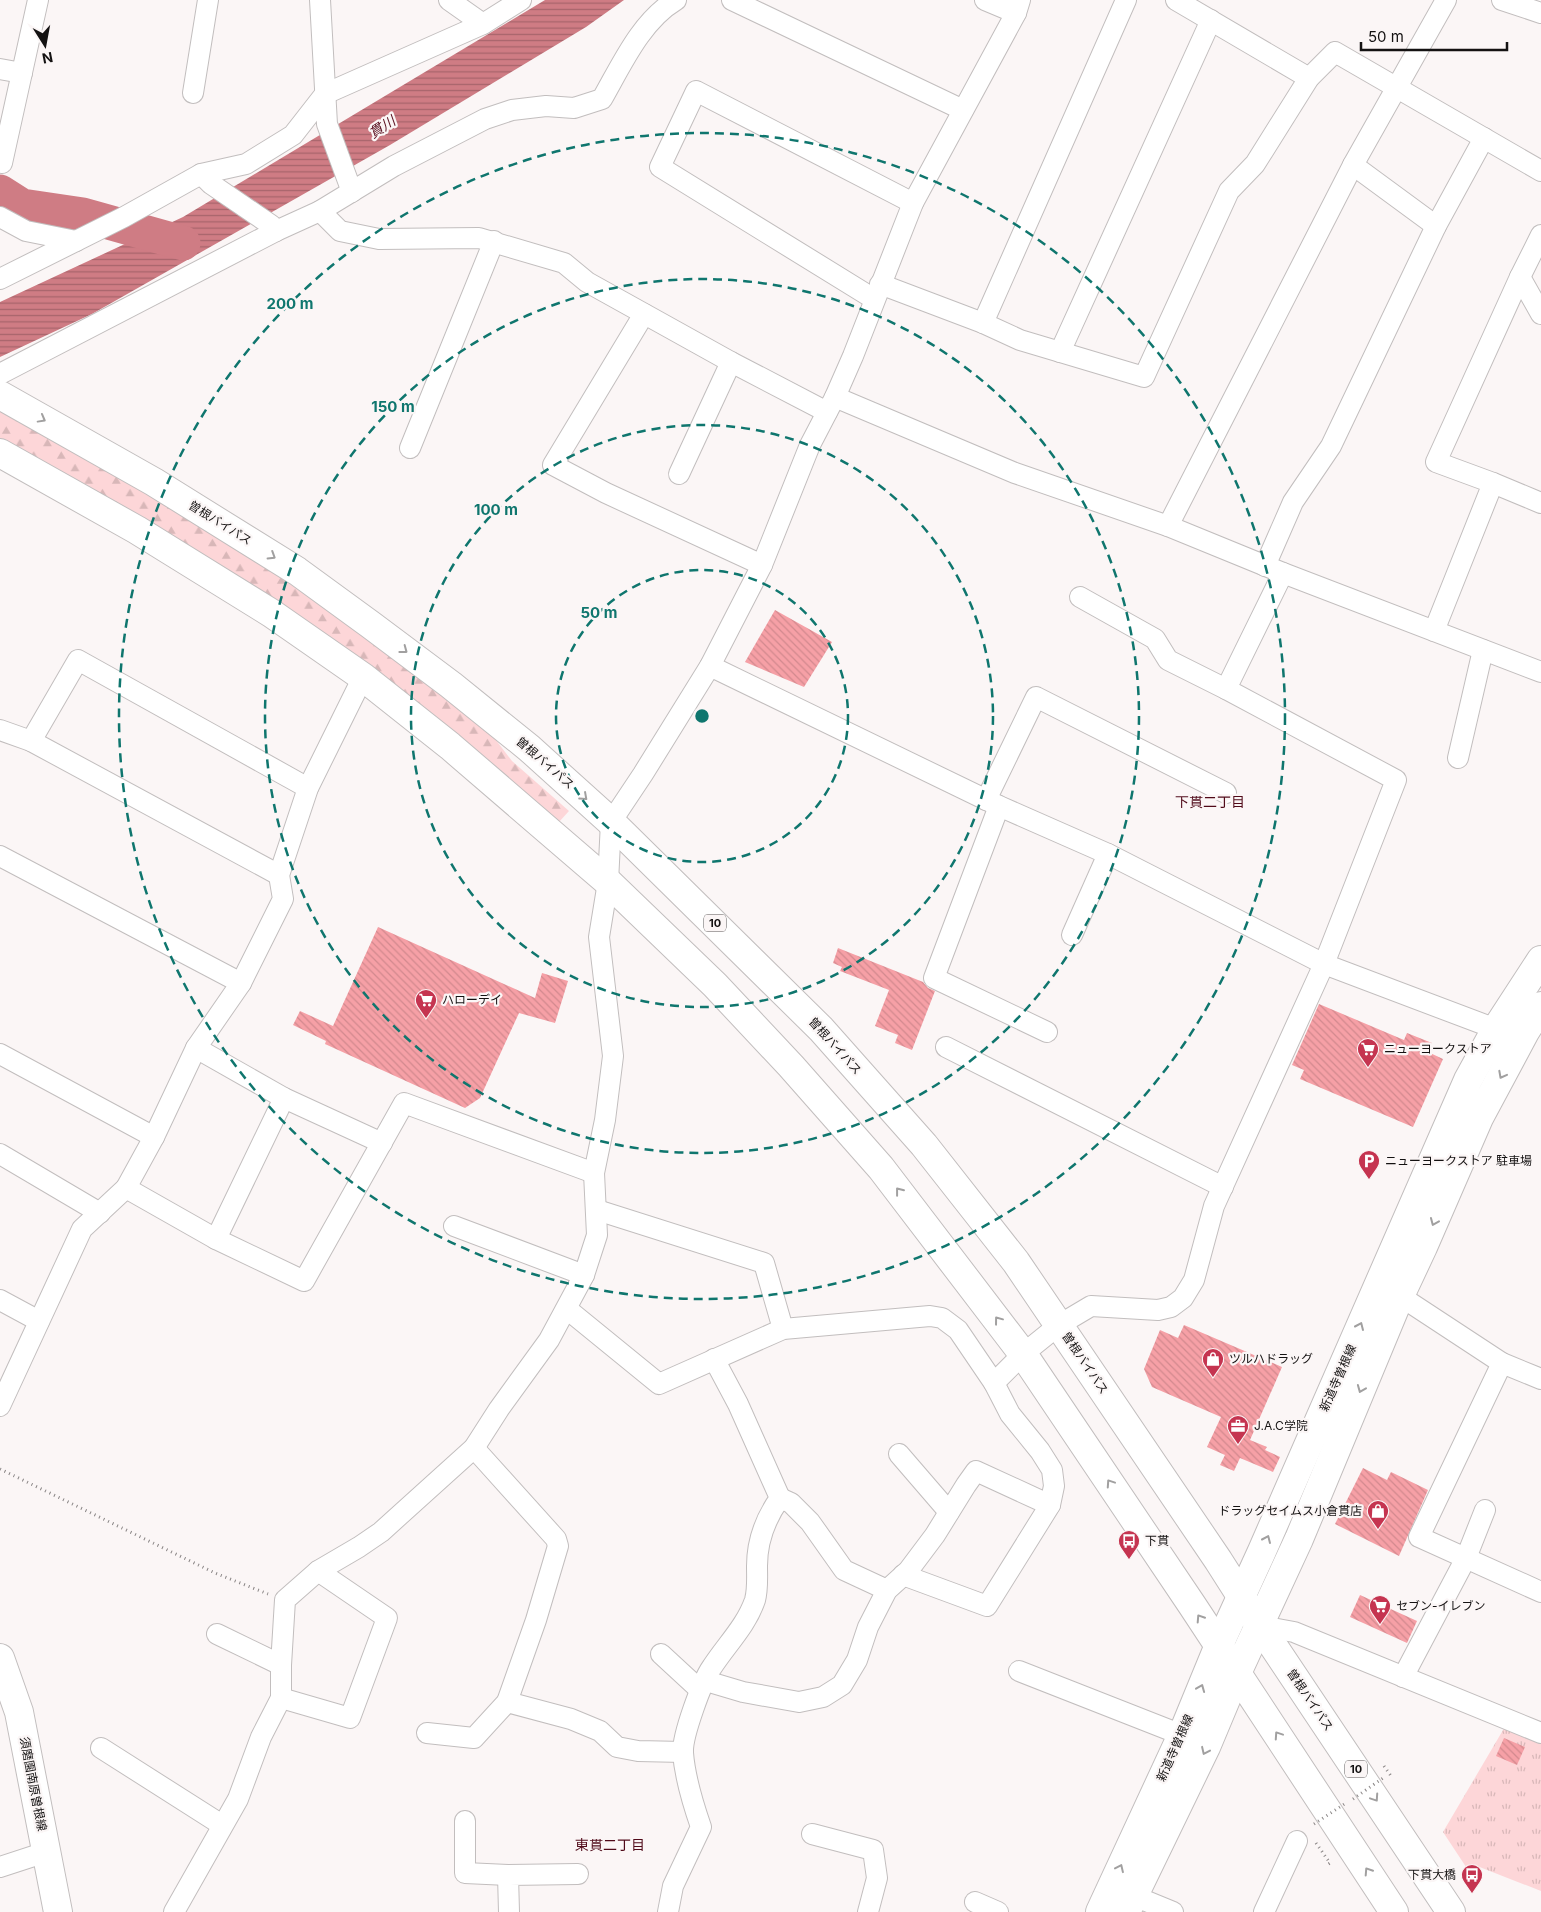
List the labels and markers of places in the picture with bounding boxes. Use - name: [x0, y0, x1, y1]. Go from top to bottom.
- centre of rings: [693, 707, 711, 725]
- supermarket icon: ハローデイ: [414, 988, 438, 1019]
- place label: ハローデイ: [442, 992, 502, 1007]
- supermarket icon: ニューヨークストア: [1356, 1037, 1380, 1068]
- place label: ニューヨークストア: [1384, 1041, 1492, 1056]
- parking icon: ニューヨークストア 駐車場: [1357, 1149, 1381, 1180]
- place label: ニューヨークストア 駐車場: [1385, 1153, 1532, 1168]
- shop icon: ツルハドラッグ: [1201, 1347, 1225, 1378]
- place label: ツルハドラッグ: [1229, 1351, 1313, 1366]
- office icon: J.A.C学院: [1226, 1414, 1250, 1445]
- place label: J.A.C学院: [1254, 1418, 1308, 1433]
- shop icon: ドラッグセイムス小倉貫店: [1366, 1499, 1390, 1530]
- place label: ドラッグセイムス小倉貫店: [1218, 1503, 1362, 1518]
- bus stop icon: 下貫: [1117, 1529, 1141, 1560]
- place label: 下貫: [1145, 1533, 1169, 1548]
- supermarket icon: セブン-イレブン: [1368, 1594, 1392, 1625]
- place label: セブン-イレブン: [1396, 1598, 1486, 1613]
- bus stop icon: 下貫大橋: [1460, 1863, 1484, 1894]
- place label: 下貫大橋: [1408, 1867, 1456, 1882]

